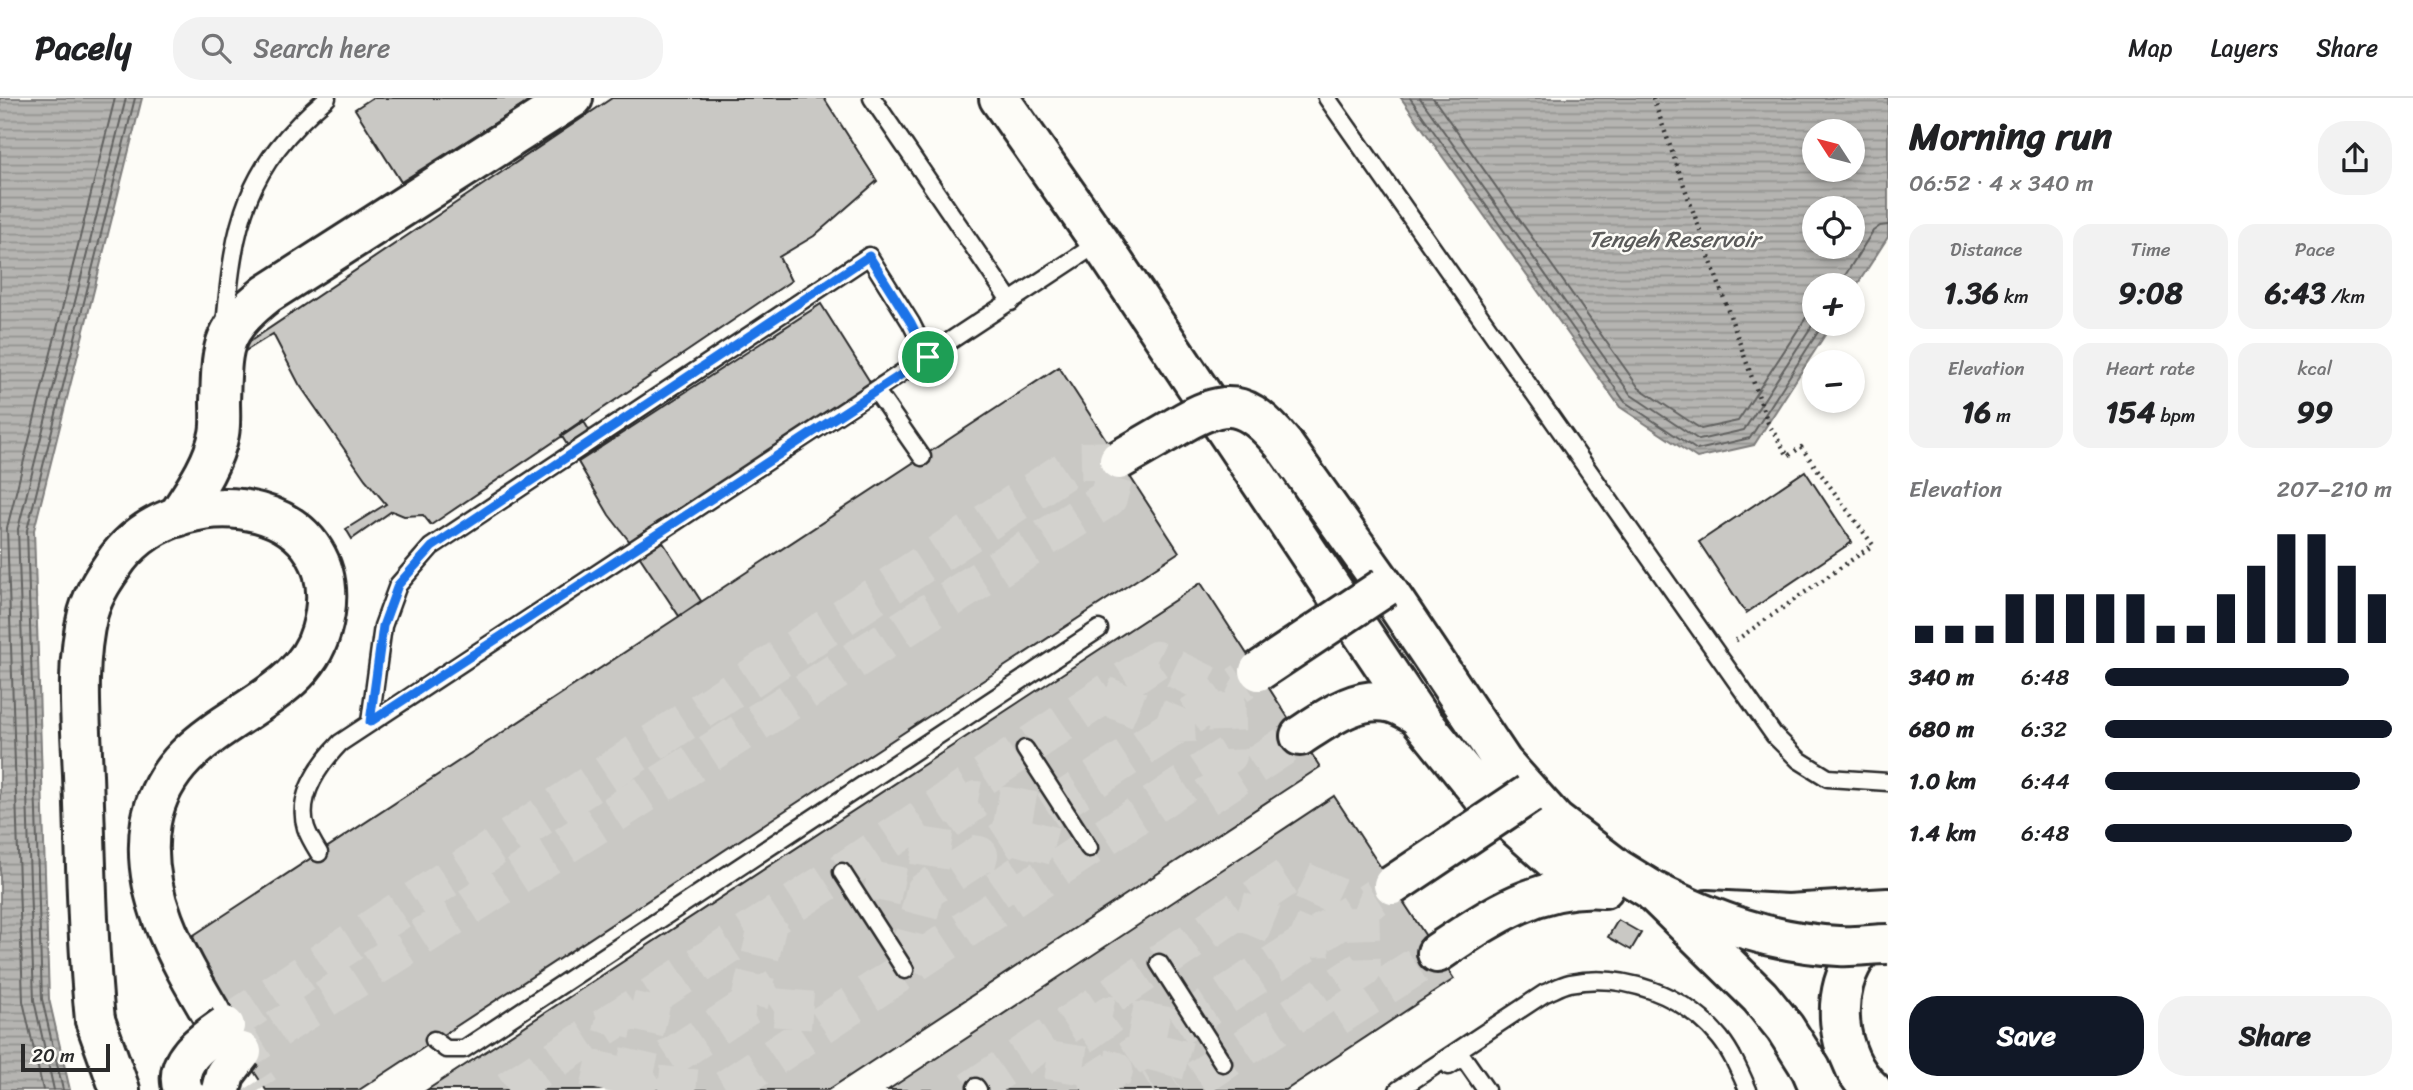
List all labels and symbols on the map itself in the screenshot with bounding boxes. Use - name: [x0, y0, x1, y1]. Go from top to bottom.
- north arrow: [1802, 119, 1866, 182]
- water label: Tengeh Reservoir: [1588, 219, 1764, 260]
- pin: [898, 327, 958, 387]
- scale bar: [21, 1041, 110, 1073]

